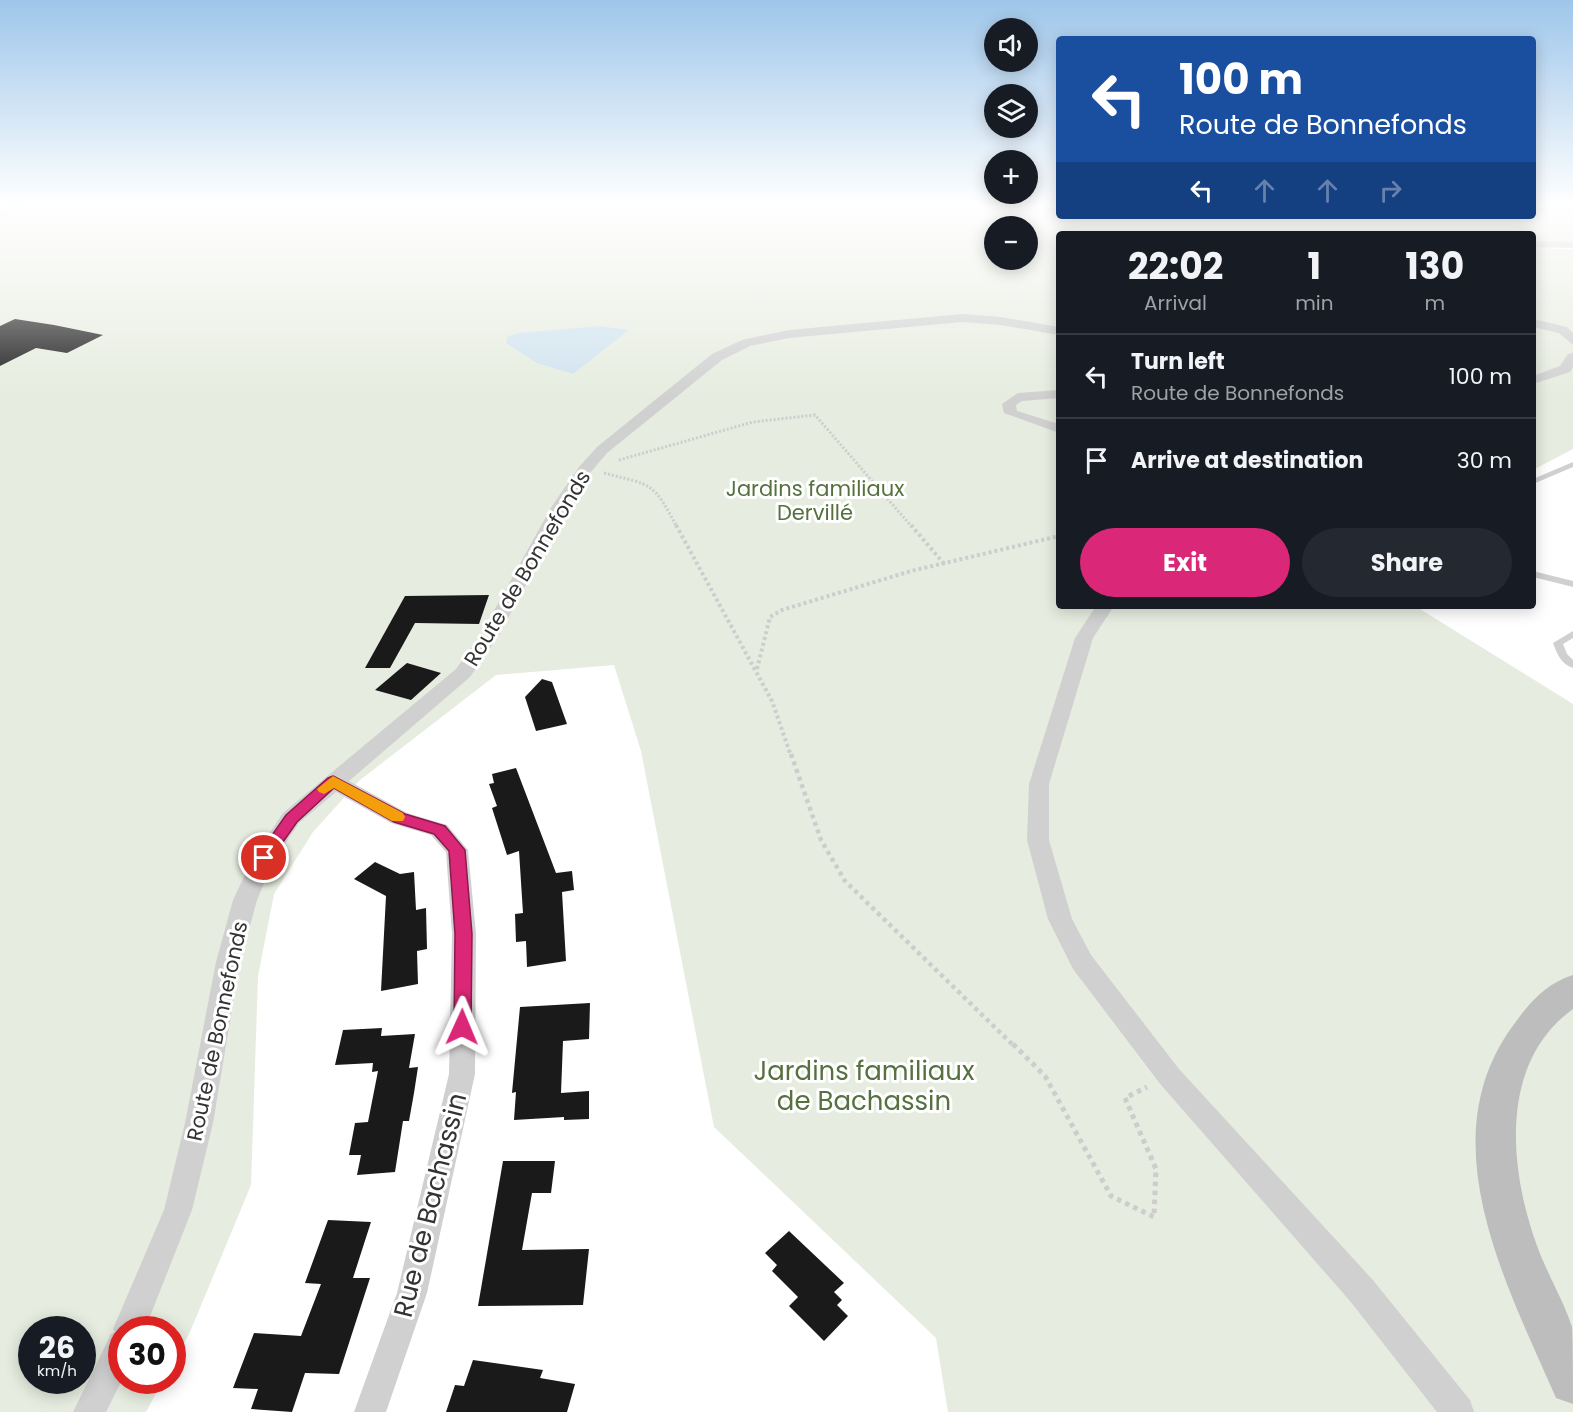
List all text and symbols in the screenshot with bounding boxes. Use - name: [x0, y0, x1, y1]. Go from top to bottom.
- map controls: [984, 18, 1038, 270]
- button: sound: [984, 18, 1038, 72]
- text: 100 m: [1179, 50, 1303, 109]
- icon: left: [1080, 60, 1158, 138]
- button: layers: [984, 84, 1038, 138]
- text: Route de Bonnefonds: [1179, 106, 1467, 143]
- button: +: [984, 150, 1038, 204]
- icon: left: [1185, 174, 1218, 207]
- icon: ahead: [1248, 174, 1281, 207]
- icon: ahead: [1311, 174, 1344, 207]
- icon: right: [1374, 174, 1407, 207]
- button: −: [984, 216, 1038, 270]
- text: 22:02: [1128, 241, 1223, 292]
- text: 1: [1308, 241, 1321, 292]
- text: 130: [1405, 241, 1464, 292]
- text: Arrival: [1144, 289, 1207, 317]
- text: min: [1295, 289, 1333, 317]
- text: m: [1424, 289, 1445, 317]
- text: Turn left: [1131, 346, 1225, 377]
- icon: left: [1080, 360, 1113, 393]
- text: 100 m: [1449, 361, 1512, 392]
- text: Route de Bonnefonds: [1131, 379, 1344, 407]
- icon: arrive: [1080, 444, 1113, 477]
- text: Arrive at destination: [1131, 445, 1363, 476]
- text: 30 m: [1457, 445, 1512, 476]
- street label: Route de Bonnefonds: [457, 465, 597, 671]
- park label: Jardins familiaux Dervillé: [726, 474, 904, 527]
- button: Exit: [1080, 528, 1290, 597]
- button: Share: [1302, 528, 1512, 597]
- pin: [238, 832, 289, 883]
- icon: arrive: [247, 841, 280, 874]
- street label: Route de Bonnefonds: [180, 918, 254, 1144]
- position arrow: [430, 995, 494, 1059]
- park label: Jardins familiaux de Bachassin: [754, 1053, 975, 1119]
- street label: Rue de Bachassin: [385, 1089, 475, 1321]
- speed limit sign: 30: [108, 1316, 186, 1394]
- text: 26: [39, 1326, 75, 1369]
- text: km/h: [37, 1360, 77, 1381]

